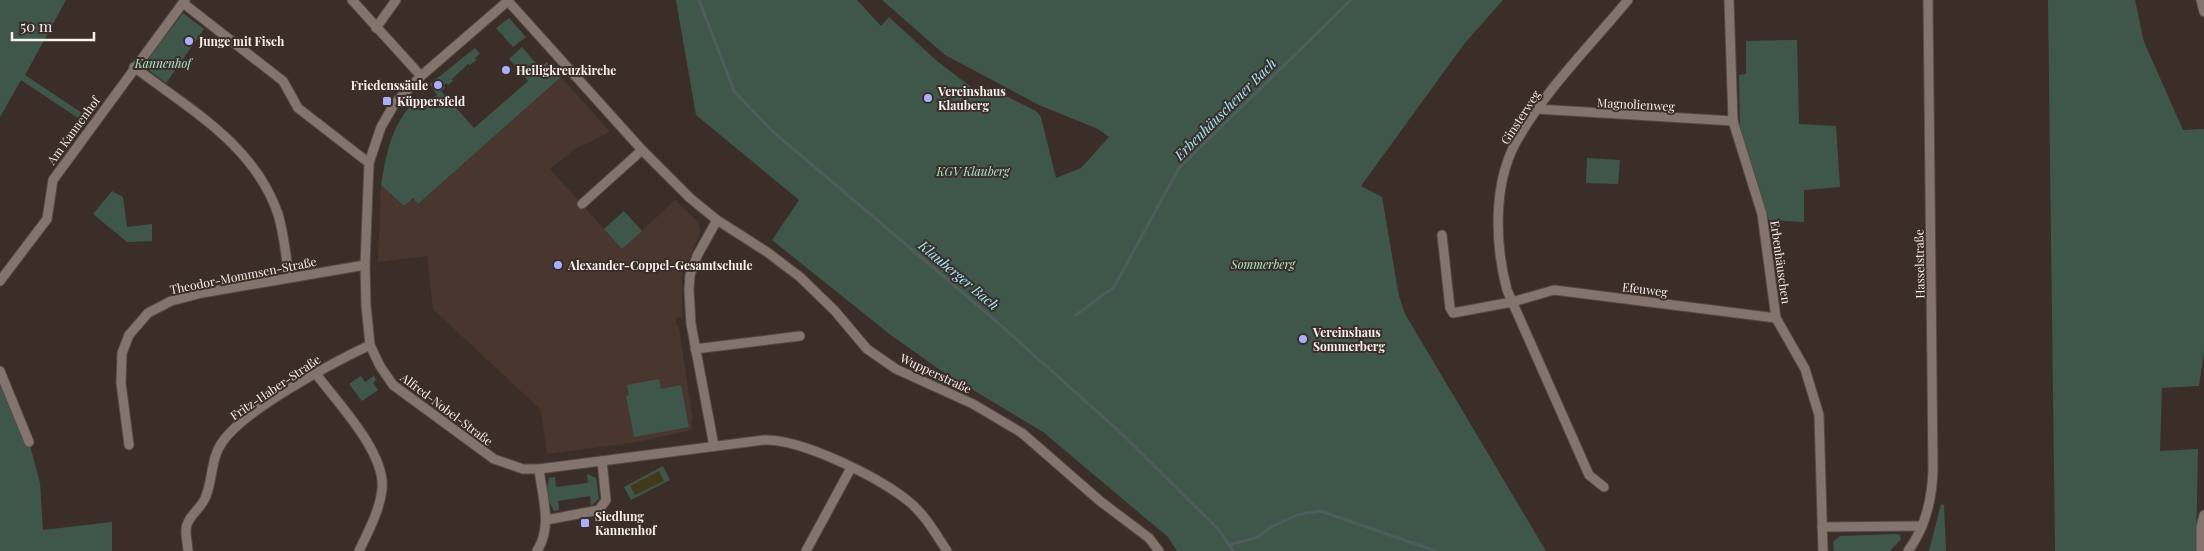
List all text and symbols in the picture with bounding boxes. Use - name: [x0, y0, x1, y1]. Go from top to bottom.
- scale bar: [12, 10, 95, 42]
- text: 50 m: [20, 16, 53, 36]
- place label: Junge mit Fisch: [198, 33, 285, 49]
- marker: Junge mit Fisch: [183, 35, 195, 47]
- water label: Erbenhäuschener Bach: [1169, 54, 1280, 165]
- park label: Kannenhof: [134, 55, 193, 71]
- place label: Heiligkreuzkirche: [516, 62, 616, 78]
- marker: Heiligkreuzkirche: [500, 64, 512, 76]
- place label: Friedenssäule: [351, 77, 428, 93]
- marker: Friedenssäule: [432, 79, 444, 91]
- place label: Vereinshaus Klauberg: [937, 83, 1006, 113]
- street label: Ginsterweg: [1496, 86, 1544, 147]
- street label: Am Kannenhof: [42, 92, 104, 168]
- marker: Vereinshaus Klauberg: [922, 92, 934, 104]
- place label: Küppersfeld: [397, 93, 465, 109]
- street label: Magnolienweg: [1597, 94, 1676, 114]
- marker: Küppersfeld: [381, 95, 393, 107]
- park label: KGV Klauberg: [936, 163, 1011, 179]
- street label: Erbenhäuschen: [1767, 219, 1795, 305]
- street label: Hasselstraße: [1910, 229, 1928, 299]
- water label: Klauberger Bach: [914, 235, 1003, 314]
- street label: Theodor-Mommsen-Straße: [168, 253, 318, 297]
- park label: Sommerberg: [1230, 256, 1297, 272]
- place label: Alexander-Coppel-Gesamtschule: [567, 257, 753, 273]
- marker: Alexander-Coppel-Gesamtschule: [552, 259, 564, 271]
- street label: Efeuweg: [1621, 278, 1669, 300]
- place label: Vereinshaus Sommerberg: [1312, 324, 1385, 354]
- marker: Vereinshaus Sommerberg: [1297, 333, 1309, 345]
- street label: Wupperstraße: [897, 349, 974, 396]
- street label: Fritz-Haber-Straße: [227, 351, 323, 423]
- street label: Alfred-Nobel-Straße: [397, 369, 496, 449]
- place label: Siedlung Kannenhof: [595, 508, 658, 538]
- marker: Siedlung Kannenhof: [579, 517, 591, 529]

